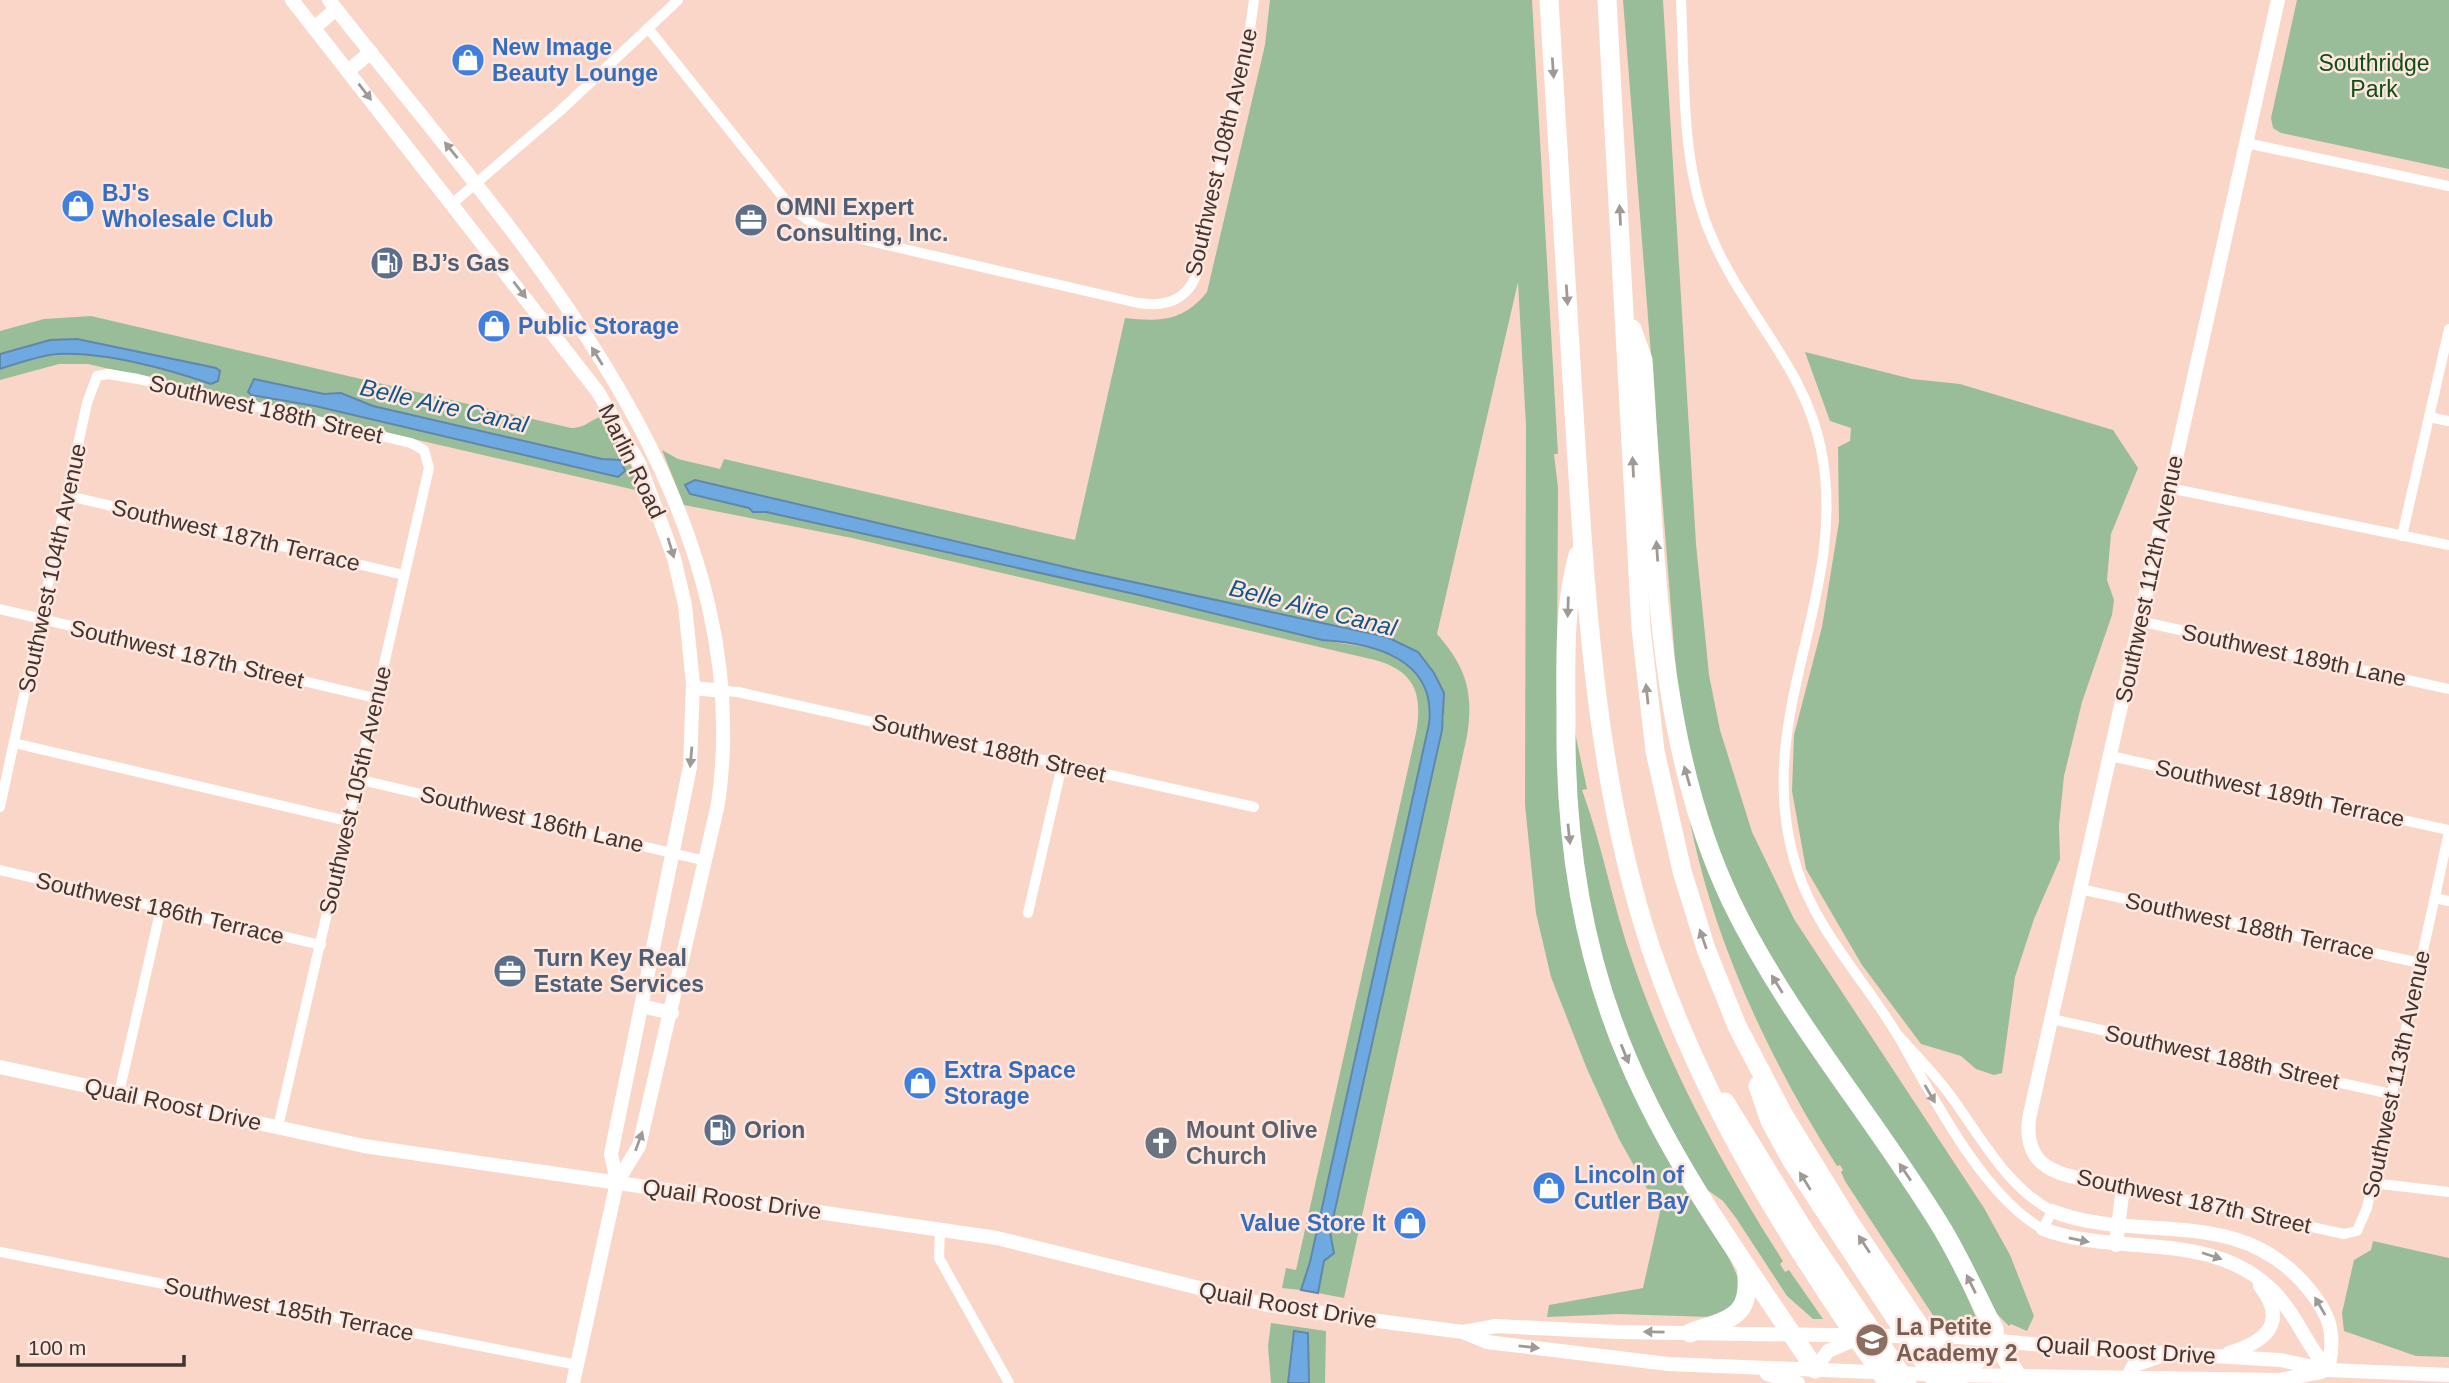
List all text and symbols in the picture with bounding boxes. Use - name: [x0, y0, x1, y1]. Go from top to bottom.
- street label: Southwest 108th Avenue: [1180, 25, 1262, 279]
- place label: New Image Beauty Lounge: [492, 34, 658, 86]
- shop icon: New Image Beauty Lounge: [449, 41, 487, 79]
- park label: Southridge Park: [2318, 50, 2430, 102]
- one-way arrow: [1548, 57, 1559, 79]
- one-way arrow: [357, 83, 371, 101]
- one-way arrow: [444, 142, 459, 160]
- place label: BJ's Wholesale Club: [102, 180, 273, 232]
- shop icon: BJ's Wholesale Club: [59, 187, 97, 225]
- place label: OMNI Expert Consulting, Inc.: [776, 194, 949, 246]
- office icon: OMNI Expert Consulting, Inc.: [732, 201, 770, 239]
- one-way arrow: [1614, 204, 1625, 226]
- fuel station icon: BJ’s Gas: [368, 244, 406, 282]
- place label: BJ’s Gas: [412, 250, 510, 276]
- one-way arrow: [513, 281, 527, 299]
- one-way arrow: [1562, 284, 1573, 306]
- shop icon: Public Storage: [475, 307, 513, 345]
- place label: Public Storage: [518, 313, 679, 339]
- one-way arrow: [591, 346, 604, 365]
- street label: Southwest 188th Street: [147, 369, 386, 449]
- water label: Belle Aire Canal: [358, 373, 531, 438]
- street label: Marlin Road: [593, 400, 671, 522]
- street label: Southwest 104th Avenue: [13, 441, 91, 695]
- street label: Southwest 112th Avenue: [2110, 453, 2188, 705]
- one-way arrow: [1627, 456, 1638, 478]
- street label: Southwest 187th Terrace: [109, 494, 363, 576]
- one-way arrow: [666, 538, 676, 559]
- one-way arrow: [1651, 539, 1662, 561]
- water label: Belle Aire Canal: [1227, 574, 1400, 641]
- one-way arrow: [1562, 596, 1573, 618]
- street label: Southwest 187th Street: [68, 614, 307, 694]
- street label: Southwest 189th Lane: [2179, 618, 2409, 692]
- street label: Southwest 105th Avenue: [314, 663, 396, 917]
- one-way arrow: [1642, 683, 1653, 705]
- street label: Southwest 188th Street: [870, 708, 1109, 788]
- one-way arrow: [685, 746, 696, 768]
- street label: Southwest 189th Terrace: [2153, 754, 2407, 832]
- one-way arrow: [1682, 765, 1692, 786]
- street label: Southwest 186th Lane: [418, 781, 646, 857]
- one-way arrow: [1564, 823, 1575, 845]
- street label: Southwest 186th Terrace: [33, 867, 287, 949]
- street label: Southwest 188th Terrace: [2123, 887, 2377, 965]
- one-way arrow: [1697, 929, 1708, 950]
- place label: Turn Key Real Estate Services: [534, 945, 704, 997]
- street label: Southwest 113th Avenue: [2357, 948, 2435, 1200]
- office icon: Turn Key Real Estate Services: [491, 952, 529, 990]
- one-way arrow: [1770, 974, 1783, 994]
- street label: Southwest 188th Street: [2102, 1019, 2342, 1095]
- one-way arrow: [1620, 1043, 1631, 1064]
- place label: Extra Space Storage: [944, 1057, 1076, 1109]
- shop icon: Extra Space Storage: [901, 1064, 939, 1102]
- street label: Quail Roost Drive: [82, 1073, 264, 1135]
- one-way arrow: [1924, 1084, 1936, 1103]
- fuel station icon: Orion: [701, 1111, 739, 1149]
- place label: Orion: [744, 1117, 805, 1143]
- place label: Mount Olive Church: [1186, 1117, 1318, 1169]
- church icon: Mount Olive Church: [1142, 1124, 1180, 1162]
- one-way arrow: [634, 1131, 645, 1152]
- place label: Lincoln of Cutler Bay: [1574, 1162, 1689, 1214]
- one-way arrow: [1898, 1163, 1912, 1181]
- street label: Southwest 187th Street: [2074, 1163, 2314, 1239]
- shop icon: Lincoln of Cutler Bay: [1530, 1169, 1568, 1207]
- one-way arrow: [1798, 1172, 1811, 1191]
- street label: Quail Roost Drive: [641, 1174, 823, 1224]
- shop icon: Value Store It: [1391, 1204, 1429, 1242]
- place label: Value Store It: [1240, 1210, 1386, 1236]
- one-way arrow: [2068, 1234, 2090, 1245]
- one-way arrow: [1857, 1235, 1871, 1253]
- one-way arrow: [2201, 1252, 2222, 1262]
- street label: Southwest 185th Terrace: [162, 1272, 416, 1346]
- one-way arrow: [1966, 1274, 1977, 1294]
- street label: Quail Roost Drive: [1197, 1277, 1379, 1333]
- one-way arrow: [2314, 1296, 2326, 1315]
- place label: La Petite Academy 2: [1896, 1314, 2017, 1366]
- school or university icon: La Petite Academy 2: [1853, 1321, 1891, 1359]
- scale bar: [18, 1324, 184, 1368]
- one-way arrow: [1643, 1327, 1665, 1338]
- street label: Quail Roost Drive: [2035, 1331, 2217, 1369]
- text: 100 m: [28, 1336, 86, 1359]
- one-way arrow: [1518, 1342, 1540, 1353]

